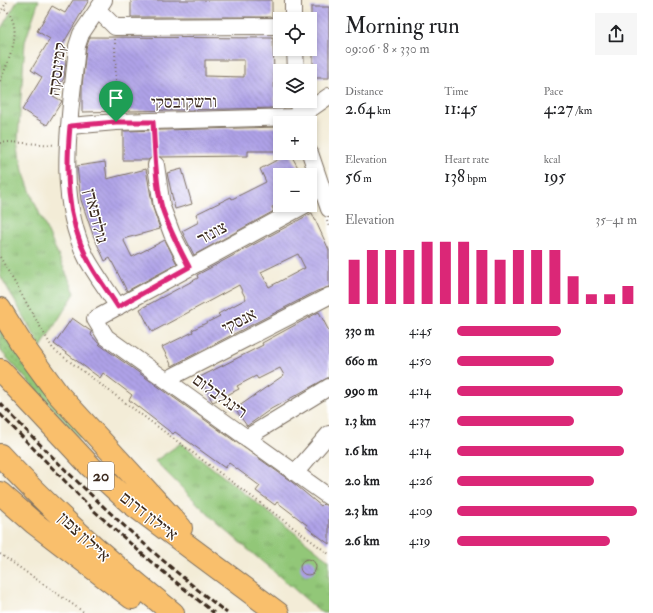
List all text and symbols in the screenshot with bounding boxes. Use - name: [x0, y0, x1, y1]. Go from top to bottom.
- map controls: [273, 12, 317, 212]
- button: locate: [273, 12, 317, 56]
- text: Morning run: [345, 12, 460, 40]
- button: share: [595, 13, 637, 55]
- street label: קמינסקה: [43, 41, 71, 97]
- text: 09:06 · 8 × 330 m: [345, 41, 430, 57]
- button: layers: [273, 64, 317, 108]
- pin: [99, 81, 133, 122]
- text: Distance: [345, 85, 383, 98]
- text: Time: [444, 85, 468, 98]
- text: Pace: [544, 85, 563, 98]
- icon: arrive: [105, 87, 127, 109]
- street label: ורשקובסקי: [151, 91, 217, 113]
- text: 2.64: [345, 98, 375, 119]
- text: 11:45: [444, 98, 477, 119]
- text: 4:27: [544, 98, 573, 119]
- text: km: [375, 104, 391, 117]
- text: /km: [573, 104, 592, 117]
- button: +: [273, 116, 317, 160]
- text: Elevation: [345, 153, 387, 166]
- text: Heart rate: [444, 153, 489, 166]
- text: kcal: [544, 153, 561, 166]
- text: 56: [345, 166, 361, 187]
- text: 138: [444, 166, 465, 187]
- text: 195: [544, 166, 566, 187]
- button: −: [273, 168, 317, 212]
- text: m: [361, 172, 372, 185]
- text: bpm: [465, 172, 487, 185]
- street label: גולדפאדן: [79, 187, 113, 246]
- text: Elevation: [345, 212, 395, 228]
- text: 35–41 m: [595, 212, 637, 228]
- street label: צונזר: [193, 216, 231, 250]
- street label: אנסקי: [218, 303, 260, 339]
- text: 330 m: [345, 323, 374, 339]
- text: 4:45: [409, 323, 432, 339]
- text: 660 m: [345, 353, 378, 369]
- text: 4:50: [409, 353, 432, 369]
- street label: רינגלבלום: [188, 369, 252, 423]
- text: 990 m: [345, 383, 378, 399]
- text: 4:14: [409, 383, 431, 399]
- text: 1.3 km: [345, 413, 376, 429]
- text: 4:37: [409, 413, 430, 429]
- text: 1.6 km: [345, 443, 378, 459]
- text: 4:14: [409, 443, 431, 459]
- road number: 20: [88, 462, 114, 490]
- text: 2.0 km: [345, 473, 380, 489]
- text: 4:26: [409, 473, 432, 489]
- street label: איילון דרום: [116, 487, 182, 545]
- text: 2.3 km: [345, 503, 378, 519]
- text: 4:09: [409, 503, 433, 519]
- street label: איילון צפון: [53, 508, 115, 566]
- text: 2.6 km: [345, 533, 380, 549]
- text: 4:19: [409, 533, 430, 549]

